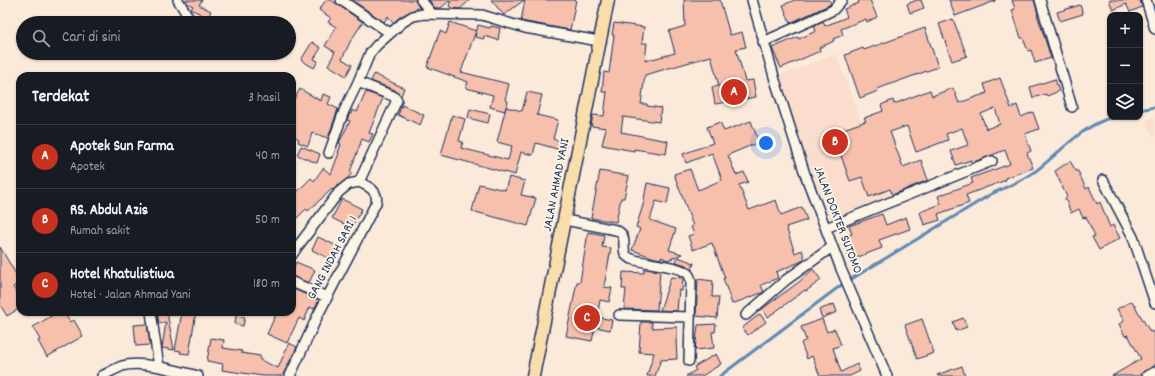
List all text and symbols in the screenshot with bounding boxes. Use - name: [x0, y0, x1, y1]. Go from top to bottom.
- map controls: [1107, 12, 1143, 120]
- button: +: [1107, 12, 1143, 48]
- search box: [16, 16, 296, 60]
- icon: search: [30, 27, 52, 49]
- text: Cari di sini: [62, 27, 120, 49]
- button: −: [1107, 48, 1143, 84]
- pin: A: [721, 77, 747, 107]
- button: layers: [1107, 84, 1143, 120]
- text: Terdekat: [32, 86, 89, 110]
- text: 3 hasil: [248, 89, 280, 108]
- pin: B: [822, 127, 848, 157]
- your location: [756, 133, 776, 153]
- text: Apotek Sun Farma: [70, 136, 174, 158]
- street label: JALAN AHMAD YANI: [539, 137, 575, 233]
- text: A: [41, 147, 49, 166]
- text: 40 m: [256, 147, 280, 166]
- text: Apotek: [70, 158, 105, 177]
- street label: JALAN DOKTER SUTOMO: [808, 163, 866, 277]
- text: RS. Abdul Azis: [70, 200, 148, 222]
- text: B: [42, 211, 48, 230]
- text: 50 m: [255, 211, 280, 230]
- street label: GANG INDAH SARI 1: [303, 213, 363, 303]
- text: Rumah sakit: [70, 222, 130, 241]
- text: Hotel Khatulistiwa: [70, 264, 174, 286]
- text: C: [42, 275, 48, 294]
- text: 180 m: [253, 275, 280, 294]
- text: Hotel · Jalan Ahmad Yani: [70, 286, 190, 305]
- pin: C: [574, 303, 600, 333]

